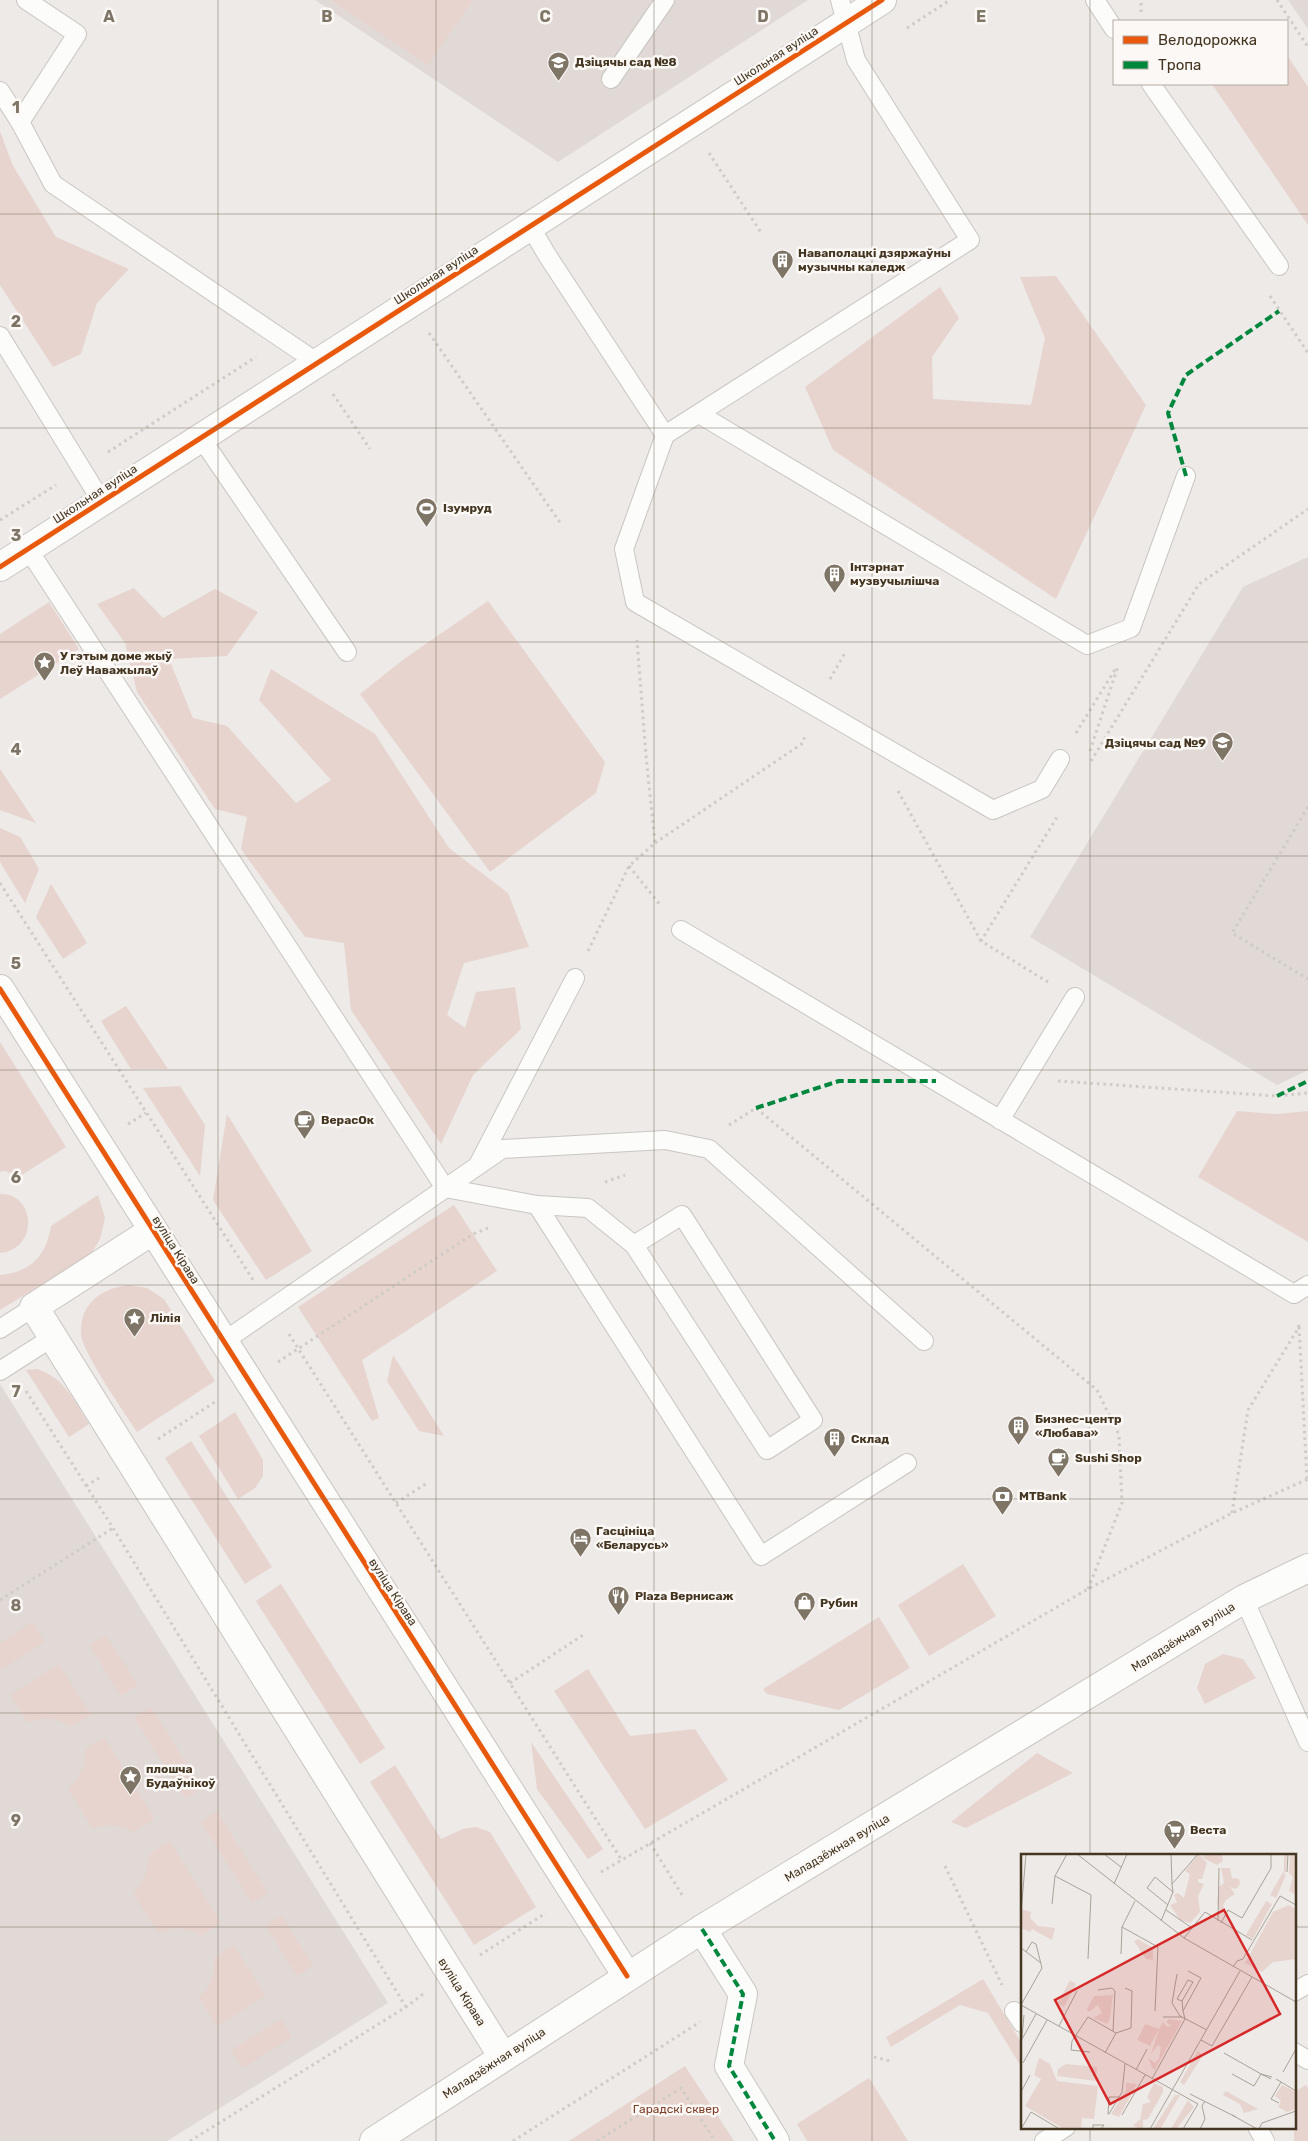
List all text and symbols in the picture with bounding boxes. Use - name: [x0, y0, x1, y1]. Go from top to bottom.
- text: A: [103, 7, 115, 26]
- text: B: [321, 7, 333, 26]
- text: C: [539, 7, 551, 26]
- text: D: [757, 7, 769, 26]
- text: E: [976, 7, 986, 26]
- legend: [1113, 20, 1288, 85]
- street label: Школьная вуліца: [731, 24, 821, 88]
- text: Велодорожка: [1158, 31, 1257, 49]
- school or university icon: Дзіцячы сад №8: [547, 50, 571, 81]
- place label: Дзіцячы сад №8: [575, 55, 677, 69]
- text: Тропа: [1158, 56, 1201, 74]
- text: 1: [12, 98, 20, 117]
- street label: Школьная вуліца: [391, 243, 481, 307]
- place label: Наваполацкі дзяржаўны музычны каледж: [798, 246, 951, 274]
- building icon: Наваполацкі дзяржаўны музычны каледж: [770, 248, 794, 279]
- text: 2: [11, 312, 21, 331]
- street label: Школьная вуліца: [50, 462, 140, 526]
- sports icon: Ізумруд: [415, 496, 439, 527]
- place label: Ізумруд: [443, 501, 492, 515]
- text: 3: [11, 526, 21, 545]
- place label: Інтэрнат музвучылішча: [850, 560, 939, 588]
- building icon: Інтэрнат музвучылішча: [822, 562, 846, 593]
- place label: У гэтым доме жыў Леў Наважылаў: [60, 649, 172, 677]
- place icon: У гэтым доме жыў Леў Наважылаў: [32, 651, 56, 682]
- school or university icon: Дзіцячы сад №9: [1210, 731, 1234, 762]
- place label: Дзіцячы сад №9: [1105, 736, 1206, 750]
- text: 4: [11, 740, 22, 759]
- text: 5: [11, 954, 21, 973]
- cafe icon: ВерасОк: [293, 1108, 317, 1139]
- place label: ВерасОк: [321, 1113, 375, 1127]
- text: 6: [11, 1168, 21, 1187]
- street label: вуліца Кірава: [150, 1213, 202, 1287]
- place icon: Лілія: [122, 1306, 146, 1337]
- place label: Лілія: [150, 1311, 181, 1325]
- text: 7: [11, 1382, 21, 1401]
- place label: Бизнес-центр «Любава»: [1035, 1412, 1122, 1440]
- building icon: Бизнес-центр «Любава»: [1007, 1414, 1031, 1445]
- building icon: Склад: [823, 1427, 847, 1458]
- place label: Склад: [851, 1432, 889, 1446]
- cafe icon: Sushi Shop: [1047, 1446, 1071, 1477]
- place label: Sushi Shop: [1075, 1451, 1142, 1465]
- bank icon: MTBank: [991, 1484, 1015, 1515]
- place label: MTBank: [1019, 1489, 1067, 1503]
- place label: Гасцініца «Беларусь»: [596, 1524, 669, 1552]
- hotel icon: Гасцініца «Беларусь»: [568, 1526, 592, 1557]
- street label: вуліца Кірава: [366, 1556, 420, 1628]
- restaurant icon: Plaza Вернисаж: [607, 1584, 631, 1615]
- place label: Plaza Вернисаж: [635, 1589, 734, 1603]
- shop icon: Рубин: [792, 1591, 816, 1622]
- text: 8: [11, 1596, 22, 1615]
- place label: Рубин: [820, 1596, 858, 1610]
- street label: Маладзёжная вуліца: [1129, 1599, 1237, 1675]
- place label: плошча Будаўнікоў: [146, 1762, 215, 1790]
- place icon: плошча Будаўнікоў: [118, 1764, 142, 1795]
- text: 9: [11, 1811, 21, 1830]
- street label: Маладзёжная вуліца: [782, 1811, 892, 1885]
- supermarket icon: Веста: [1162, 1818, 1186, 1849]
- place label: Веста: [1190, 1823, 1226, 1837]
- inset map: [1021, 1854, 1296, 2128]
- street label: вуліца Кірава: [436, 1955, 488, 2029]
- street label: Маладзёжная вуліца: [440, 2025, 548, 2101]
- park label: Гарадскі сквер: [633, 2102, 719, 2116]

